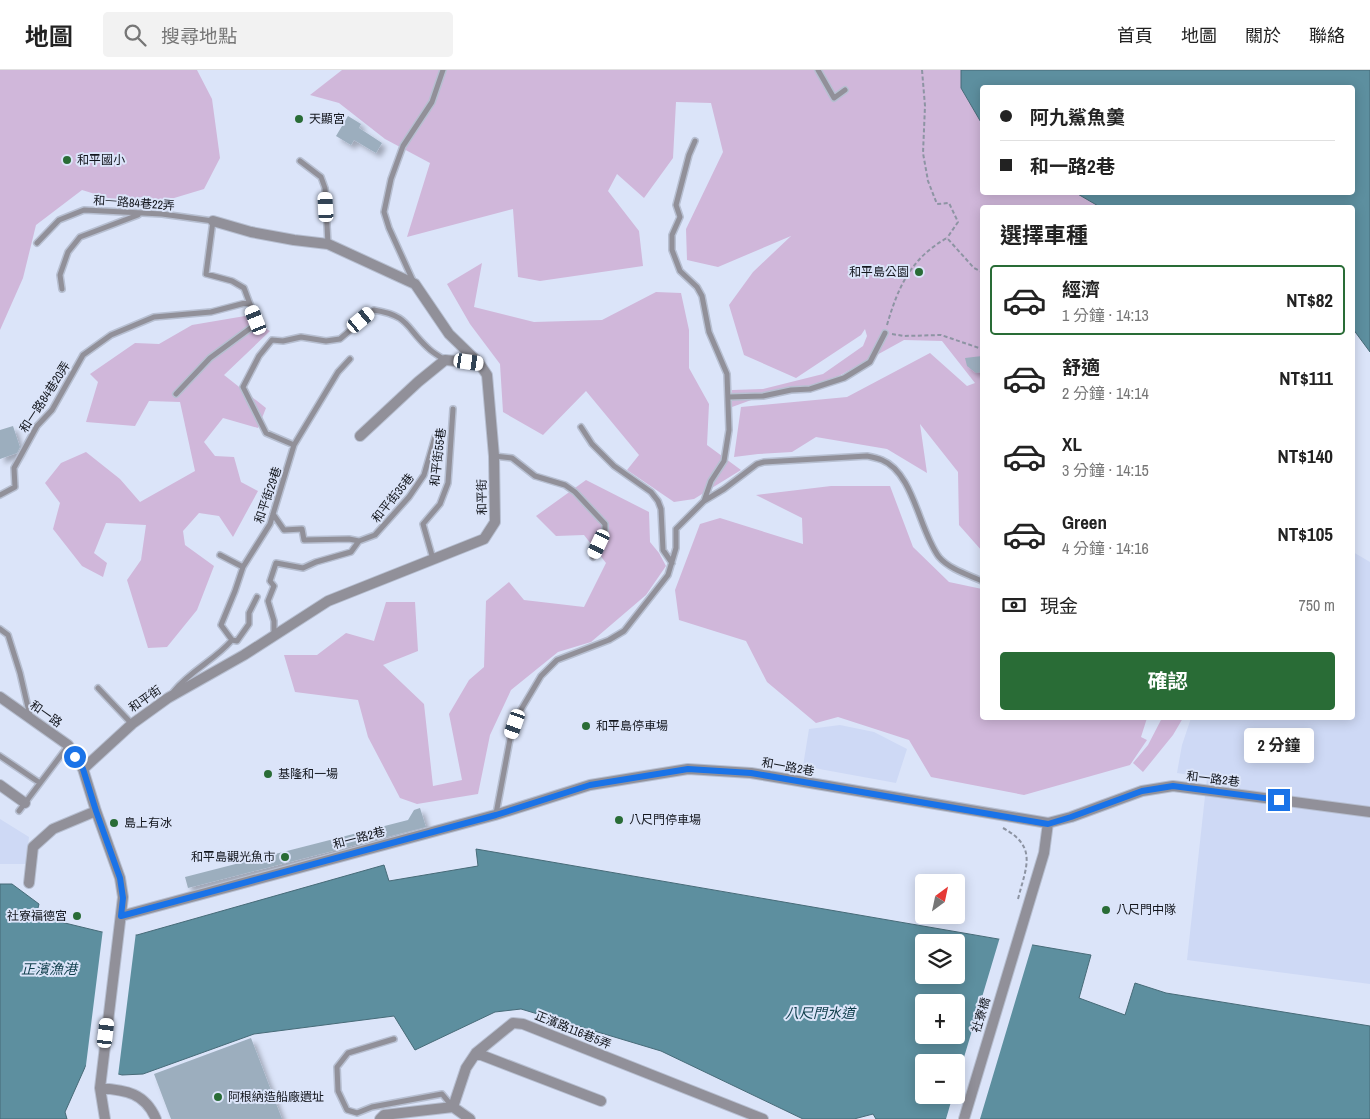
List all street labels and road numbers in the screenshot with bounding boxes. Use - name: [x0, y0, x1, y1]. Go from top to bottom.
- street label: 和一路84巷22弄: [93, 192, 175, 214]
- street label: 和一路84巷20弄: [16, 358, 74, 436]
- street label: 和平街55巷: [426, 427, 450, 487]
- street label: 和平街29巷: [251, 465, 285, 525]
- street label: 和平街35巷: [368, 470, 418, 526]
- street label: 和平街: [474, 479, 490, 515]
- street label: 和平街: [126, 682, 164, 716]
- street label: 和一路: [27, 697, 65, 731]
- street label: 和一路2巷: [760, 754, 816, 780]
- street label: 和一路2巷: [1185, 768, 1241, 790]
- street label: 和一路2巷: [331, 823, 387, 853]
- street label: 社寮橋: [968, 995, 994, 1035]
- street label: 正濱路116巷5弄: [532, 1007, 614, 1053]

